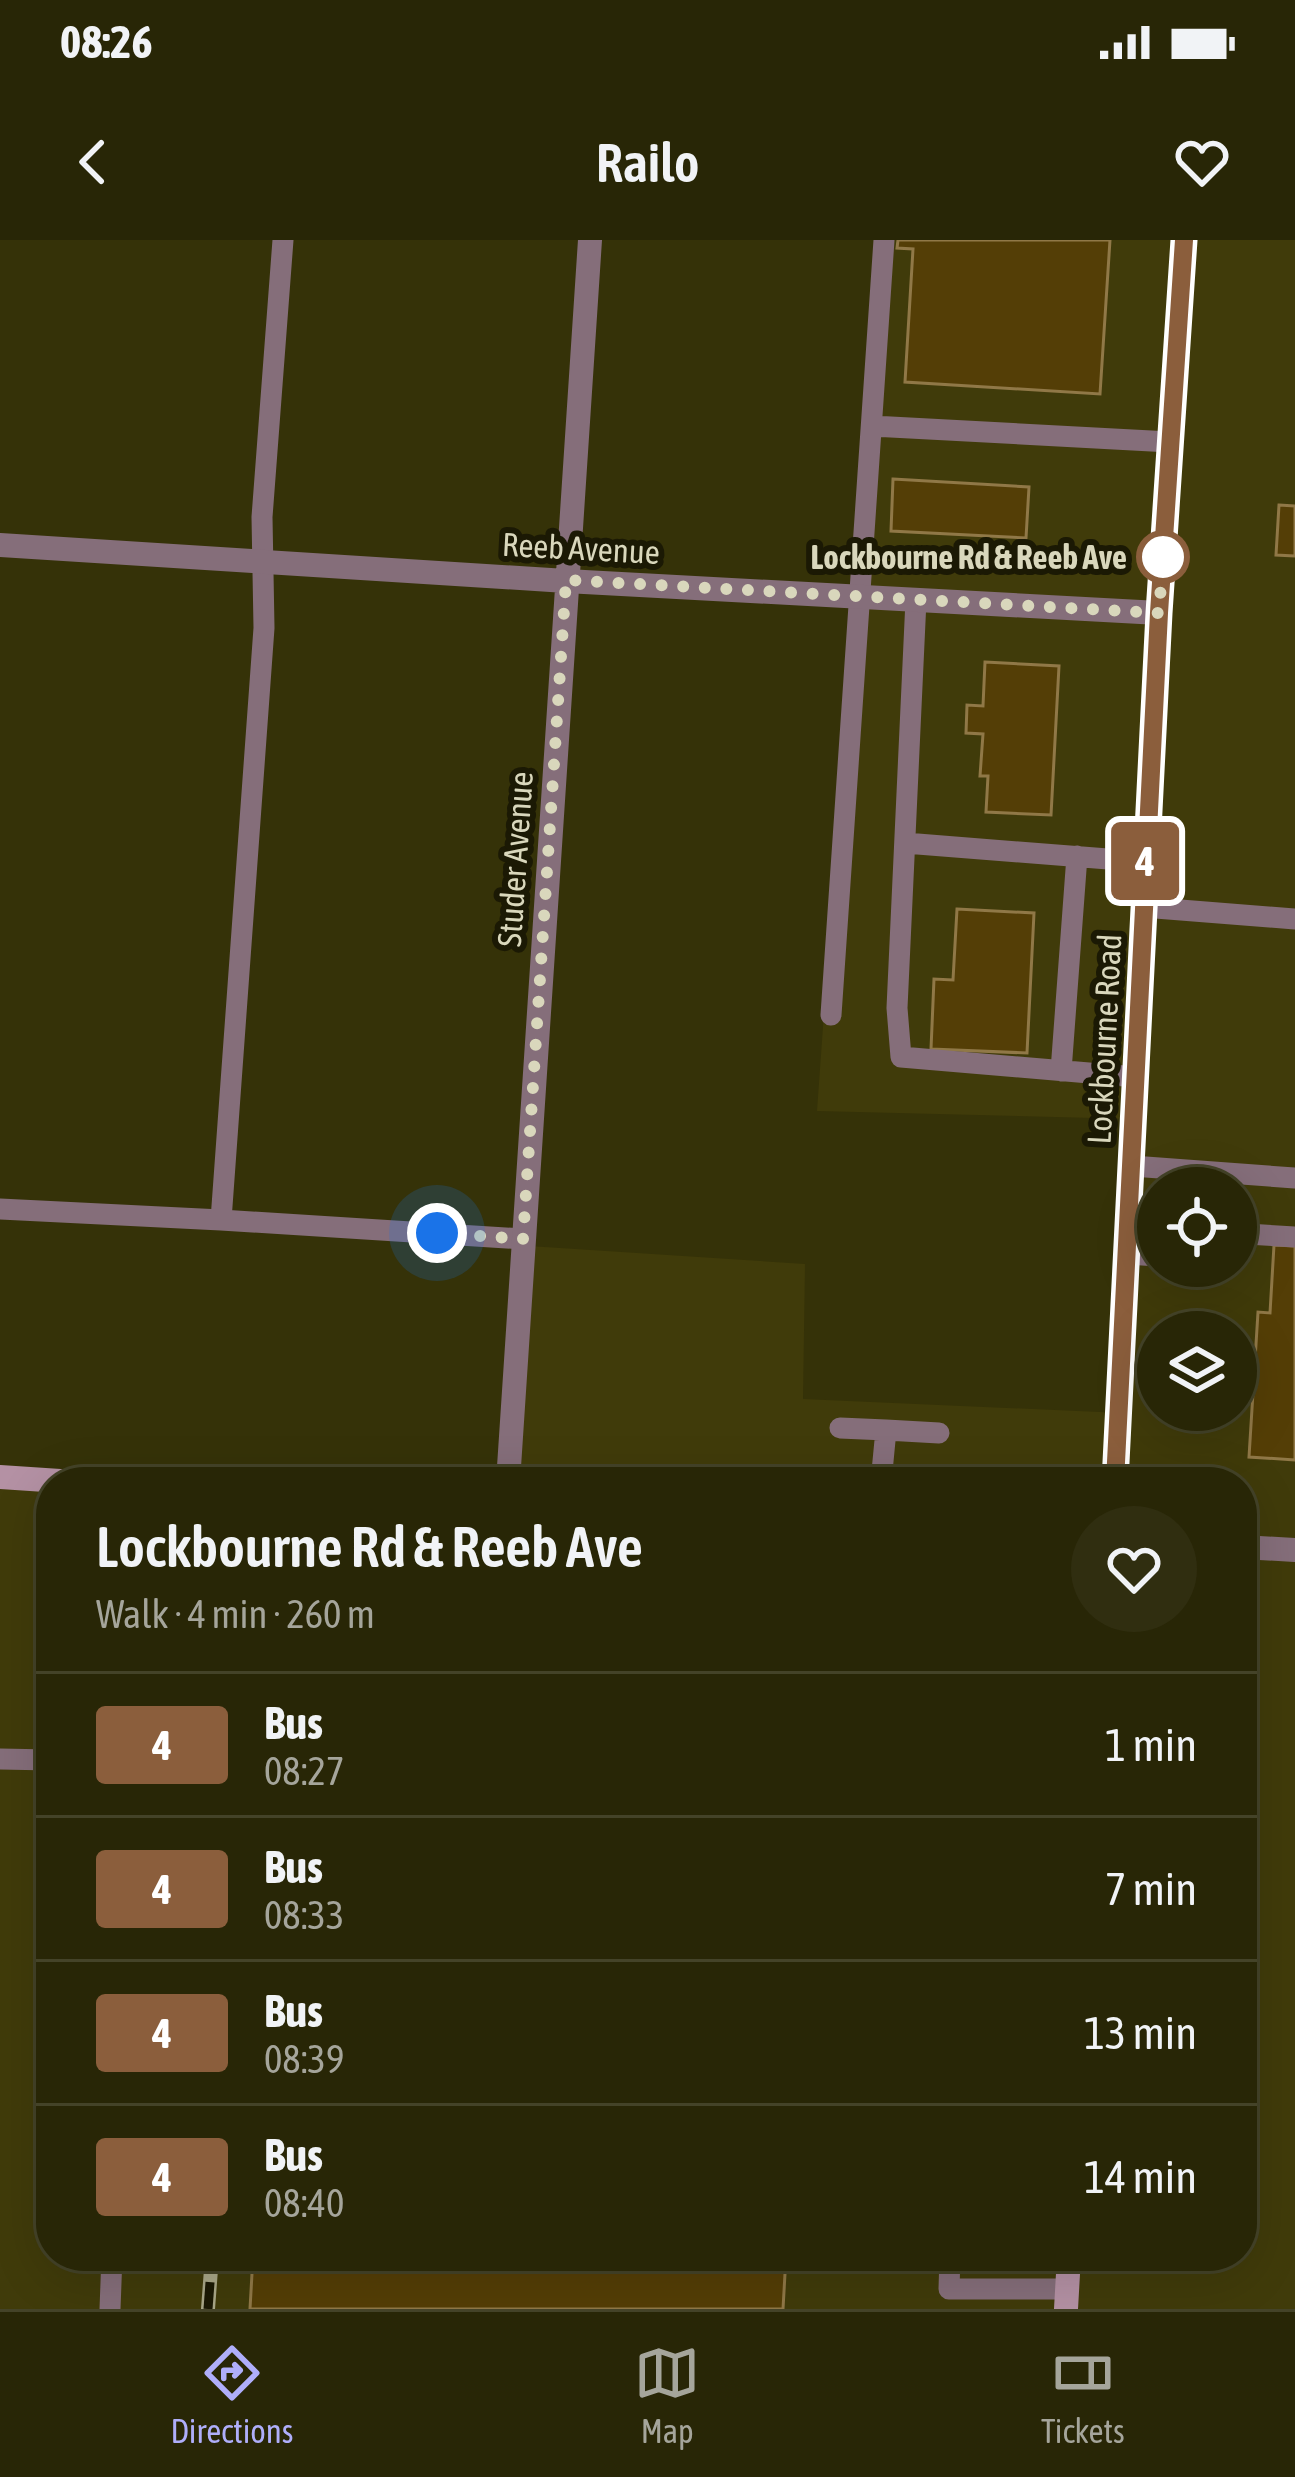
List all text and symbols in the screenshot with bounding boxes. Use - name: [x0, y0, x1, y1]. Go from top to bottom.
- text: 08:26: [60, 16, 153, 68]
- icon: back: [60, 129, 126, 195]
- icon: heart: [1169, 129, 1235, 195]
- text: Railo: [596, 132, 699, 193]
- street label: Reeb Avenue: [501, 525, 661, 571]
- marker: Lockbourne Rd & Reeb Ave: [1138, 532, 1188, 582]
- place label: Lockbourne Rd & Reeb Ave: [810, 538, 1127, 576]
- street label: Studer Avenue: [490, 770, 540, 948]
- line badge: 4: [1106, 822, 1184, 900]
- text: 4: [1135, 837, 1155, 885]
- street label: Lockbourne Road: [1080, 933, 1128, 1145]
- map controls: [1137, 1167, 1257, 1431]
- button: locate: [1137, 1167, 1257, 1287]
- your location: [407, 1203, 467, 1263]
- button: layers: [1137, 1311, 1257, 1431]
- button: heart: [1071, 1506, 1197, 1632]
- text: Lockbourne Rd & Reeb Ave: [96, 1514, 643, 1579]
- text: Walk · 4 min · 260 m: [96, 1592, 375, 1636]
- text: Bus: [264, 1697, 323, 1749]
- text: 1 min: [1105, 1719, 1197, 1771]
- text: 4: [152, 1721, 172, 1769]
- text: 08:27: [264, 1749, 344, 1793]
- text: Bus: [264, 1841, 323, 1893]
- text: 7 min: [1105, 1863, 1197, 1915]
- text: 4: [152, 1865, 172, 1913]
- text: 08:33: [264, 1893, 344, 1937]
- text: Bus: [264, 1985, 323, 2037]
- text: 13 min: [1084, 2007, 1197, 2059]
- text: 4: [152, 2009, 172, 2057]
- text: 08:39: [264, 2037, 344, 2081]
- text: Bus: [264, 2129, 323, 2181]
- text: 14 min: [1084, 2151, 1197, 2203]
- text: 4: [152, 2153, 172, 2201]
- text: 08:40: [264, 2181, 344, 2225]
- tab: Directions: [170, 2340, 293, 2450]
- tab: Map: [634, 2340, 700, 2450]
- tab: Tickets: [1041, 2340, 1125, 2450]

